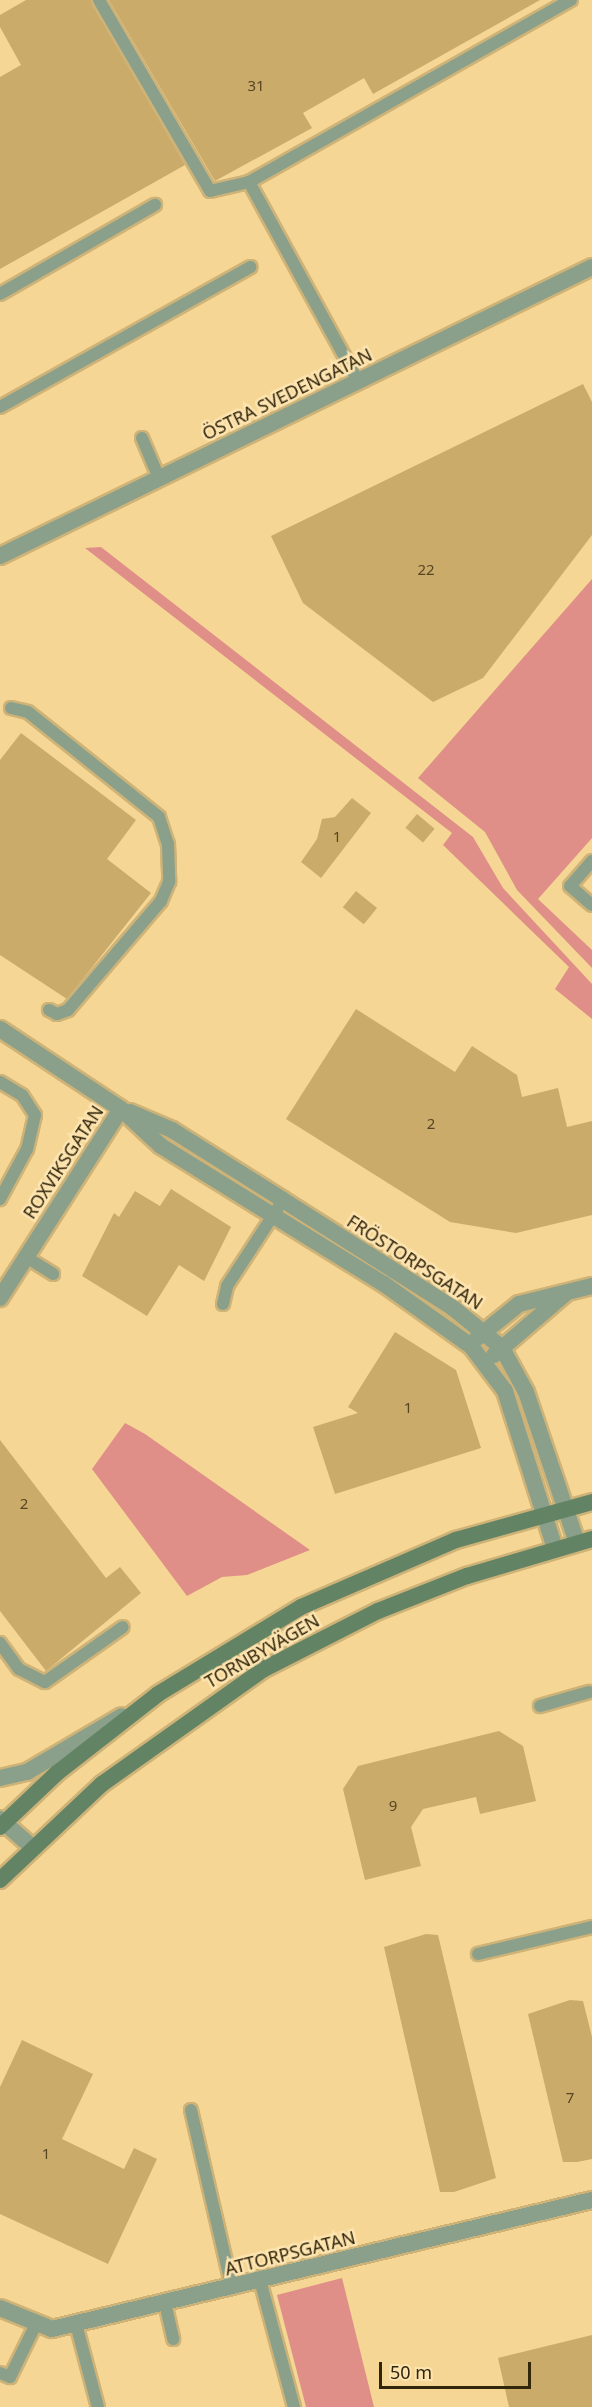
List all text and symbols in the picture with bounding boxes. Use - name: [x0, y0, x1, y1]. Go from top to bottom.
- house number: 31: [247, 77, 265, 95]
- street label: ÖSTRA SVEDENGATAN: [199, 343, 375, 445]
- house number: 22: [417, 561, 435, 579]
- house number: 1: [333, 828, 341, 846]
- street label: ROXVIKSGATAN: [18, 1101, 108, 1223]
- house number: 2: [427, 1115, 435, 1133]
- street label: FRÖSTORPSGATAN: [343, 1210, 487, 1314]
- house number: 1: [404, 1399, 412, 1417]
- house number: 2: [20, 1495, 28, 1513]
- street label: TORNBYVÄGEN: [201, 1610, 323, 1692]
- house number: 9: [389, 1797, 397, 1815]
- house number: 7: [566, 2089, 574, 2107]
- house number: 1: [42, 2145, 50, 2163]
- street label: ATTORPSGATAN: [223, 2226, 357, 2280]
- scale bar: [382, 2350, 534, 2388]
- text: 50 m: [390, 2360, 432, 2384]

